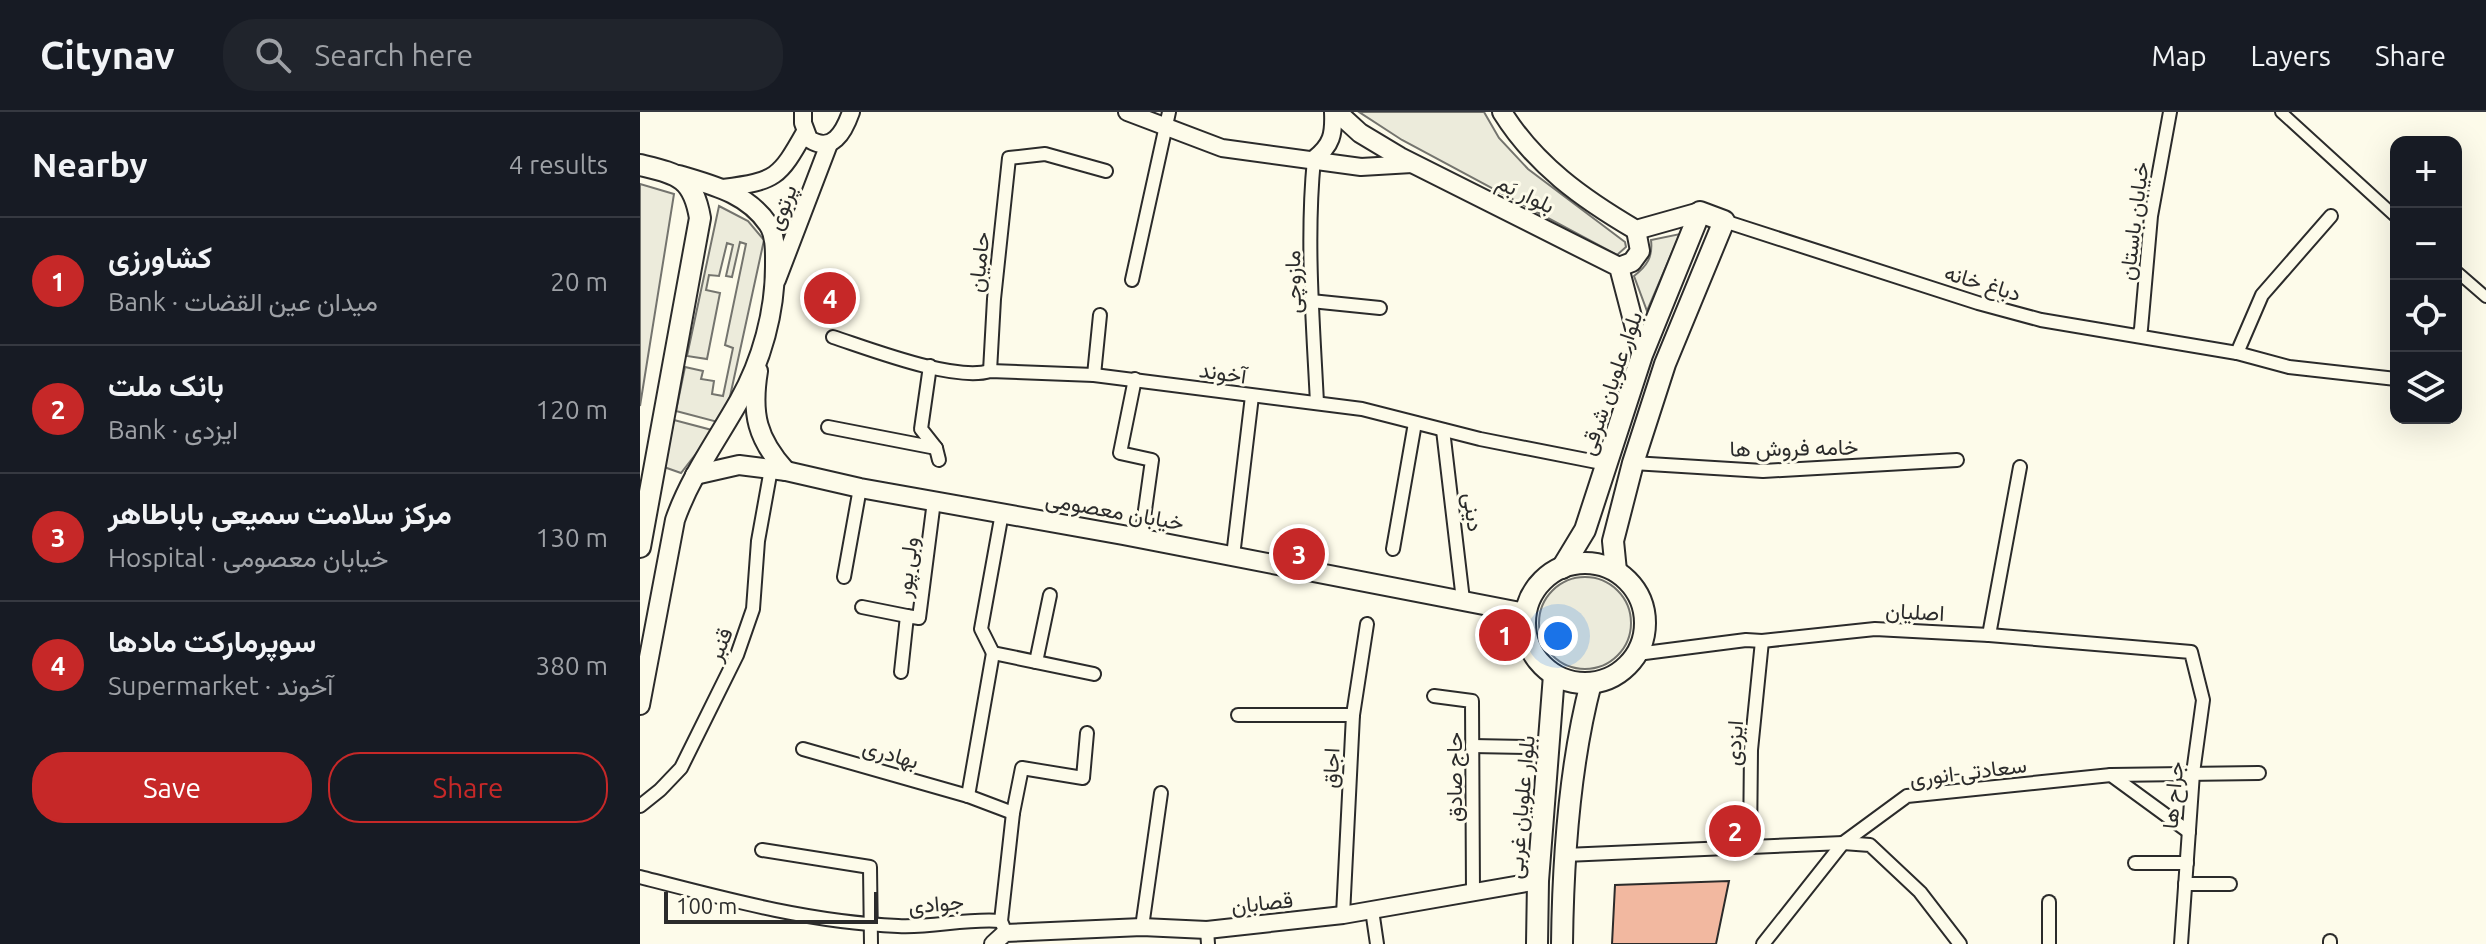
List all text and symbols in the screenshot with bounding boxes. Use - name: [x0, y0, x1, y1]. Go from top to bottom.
- search box: [223, 19, 783, 91]
- icon: search: [251, 33, 295, 77]
- text: Citynav: [40, 34, 175, 76]
- text: Search here: [315, 38, 473, 72]
- text: Map: [2151, 40, 2207, 71]
- text: Layers: [2251, 40, 2331, 71]
- text: Share: [2375, 40, 2446, 71]
- map controls: [2390, 136, 2462, 424]
- button: +: [2390, 136, 2462, 208]
- text: Nearby: [32, 145, 147, 183]
- text: 4 results: [509, 150, 608, 179]
- street label: خیابان باستان: [2113, 160, 2154, 282]
- street label: بلوار بَم: [1492, 168, 1559, 220]
- street label: پرتوی: [761, 181, 804, 234]
- button: −: [2390, 208, 2462, 280]
- street label: حامیان: [962, 230, 995, 294]
- text: کشاورزی: [108, 240, 212, 274]
- street label: مازوچی: [1279, 250, 1308, 314]
- street label: دباغ خانه: [1941, 259, 2024, 308]
- text: 1: [51, 267, 65, 296]
- text: 20 m: [550, 267, 608, 296]
- pin: 4: [804, 268, 856, 328]
- button: locate: [2390, 280, 2462, 352]
- text: Bank · میدان عین القضات: [108, 287, 378, 316]
- street label: بلوار علویان شرقی: [1574, 308, 1648, 459]
- button: layers: [2390, 352, 2462, 424]
- street label: آخوند: [1197, 356, 1250, 390]
- text: بانک ملت: [108, 368, 224, 402]
- text: 2: [51, 395, 65, 424]
- text: 120 m: [536, 395, 608, 424]
- text: Bank · ایزدی: [108, 415, 238, 444]
- street label: خامه فروش ها: [1729, 433, 1859, 463]
- street label: خیابان معصومی: [1043, 486, 1186, 536]
- street label: دینی: [1457, 491, 1489, 533]
- text: مرکز سلامت سمیعی باباطاهر: [108, 496, 452, 530]
- text: 3: [51, 523, 65, 552]
- text: 130 m: [536, 523, 608, 552]
- pin: 3: [1273, 524, 1325, 584]
- street label: ولی پور: [890, 535, 925, 600]
- text: Hospital · خیابان معصومی: [108, 543, 388, 572]
- street label: اصلیان: [1885, 597, 1945, 626]
- pin: 1: [1479, 605, 1531, 665]
- your location: [1538, 616, 1578, 656]
- text: سوپرمارکت مادها: [108, 624, 316, 658]
- street label: قنبر: [701, 624, 739, 666]
- text: 4: [51, 651, 65, 680]
- text: 380 m: [536, 651, 608, 680]
- text: Supermarket · آخوند: [108, 671, 333, 700]
- street label: ایزدی: [1719, 719, 1749, 767]
- street label: حاج صادق: [1441, 732, 1469, 822]
- street label: بهادری: [860, 733, 922, 775]
- street label: بلوار علویان غربی: [1501, 734, 1541, 880]
- street label: اجاق: [1316, 747, 1345, 789]
- street label: سعادتی-انوری: [1908, 751, 2028, 793]
- button: Save: [32, 752, 312, 823]
- button: Share: [328, 752, 608, 823]
- street label: جراح ها: [2157, 760, 2190, 830]
- pin: 2: [1709, 801, 1761, 861]
- street label: قصابان: [1230, 886, 1294, 919]
- scale bar: [664, 888, 878, 924]
- street label: جوادی: [907, 888, 965, 920]
- text: 100 m: [676, 893, 737, 918]

